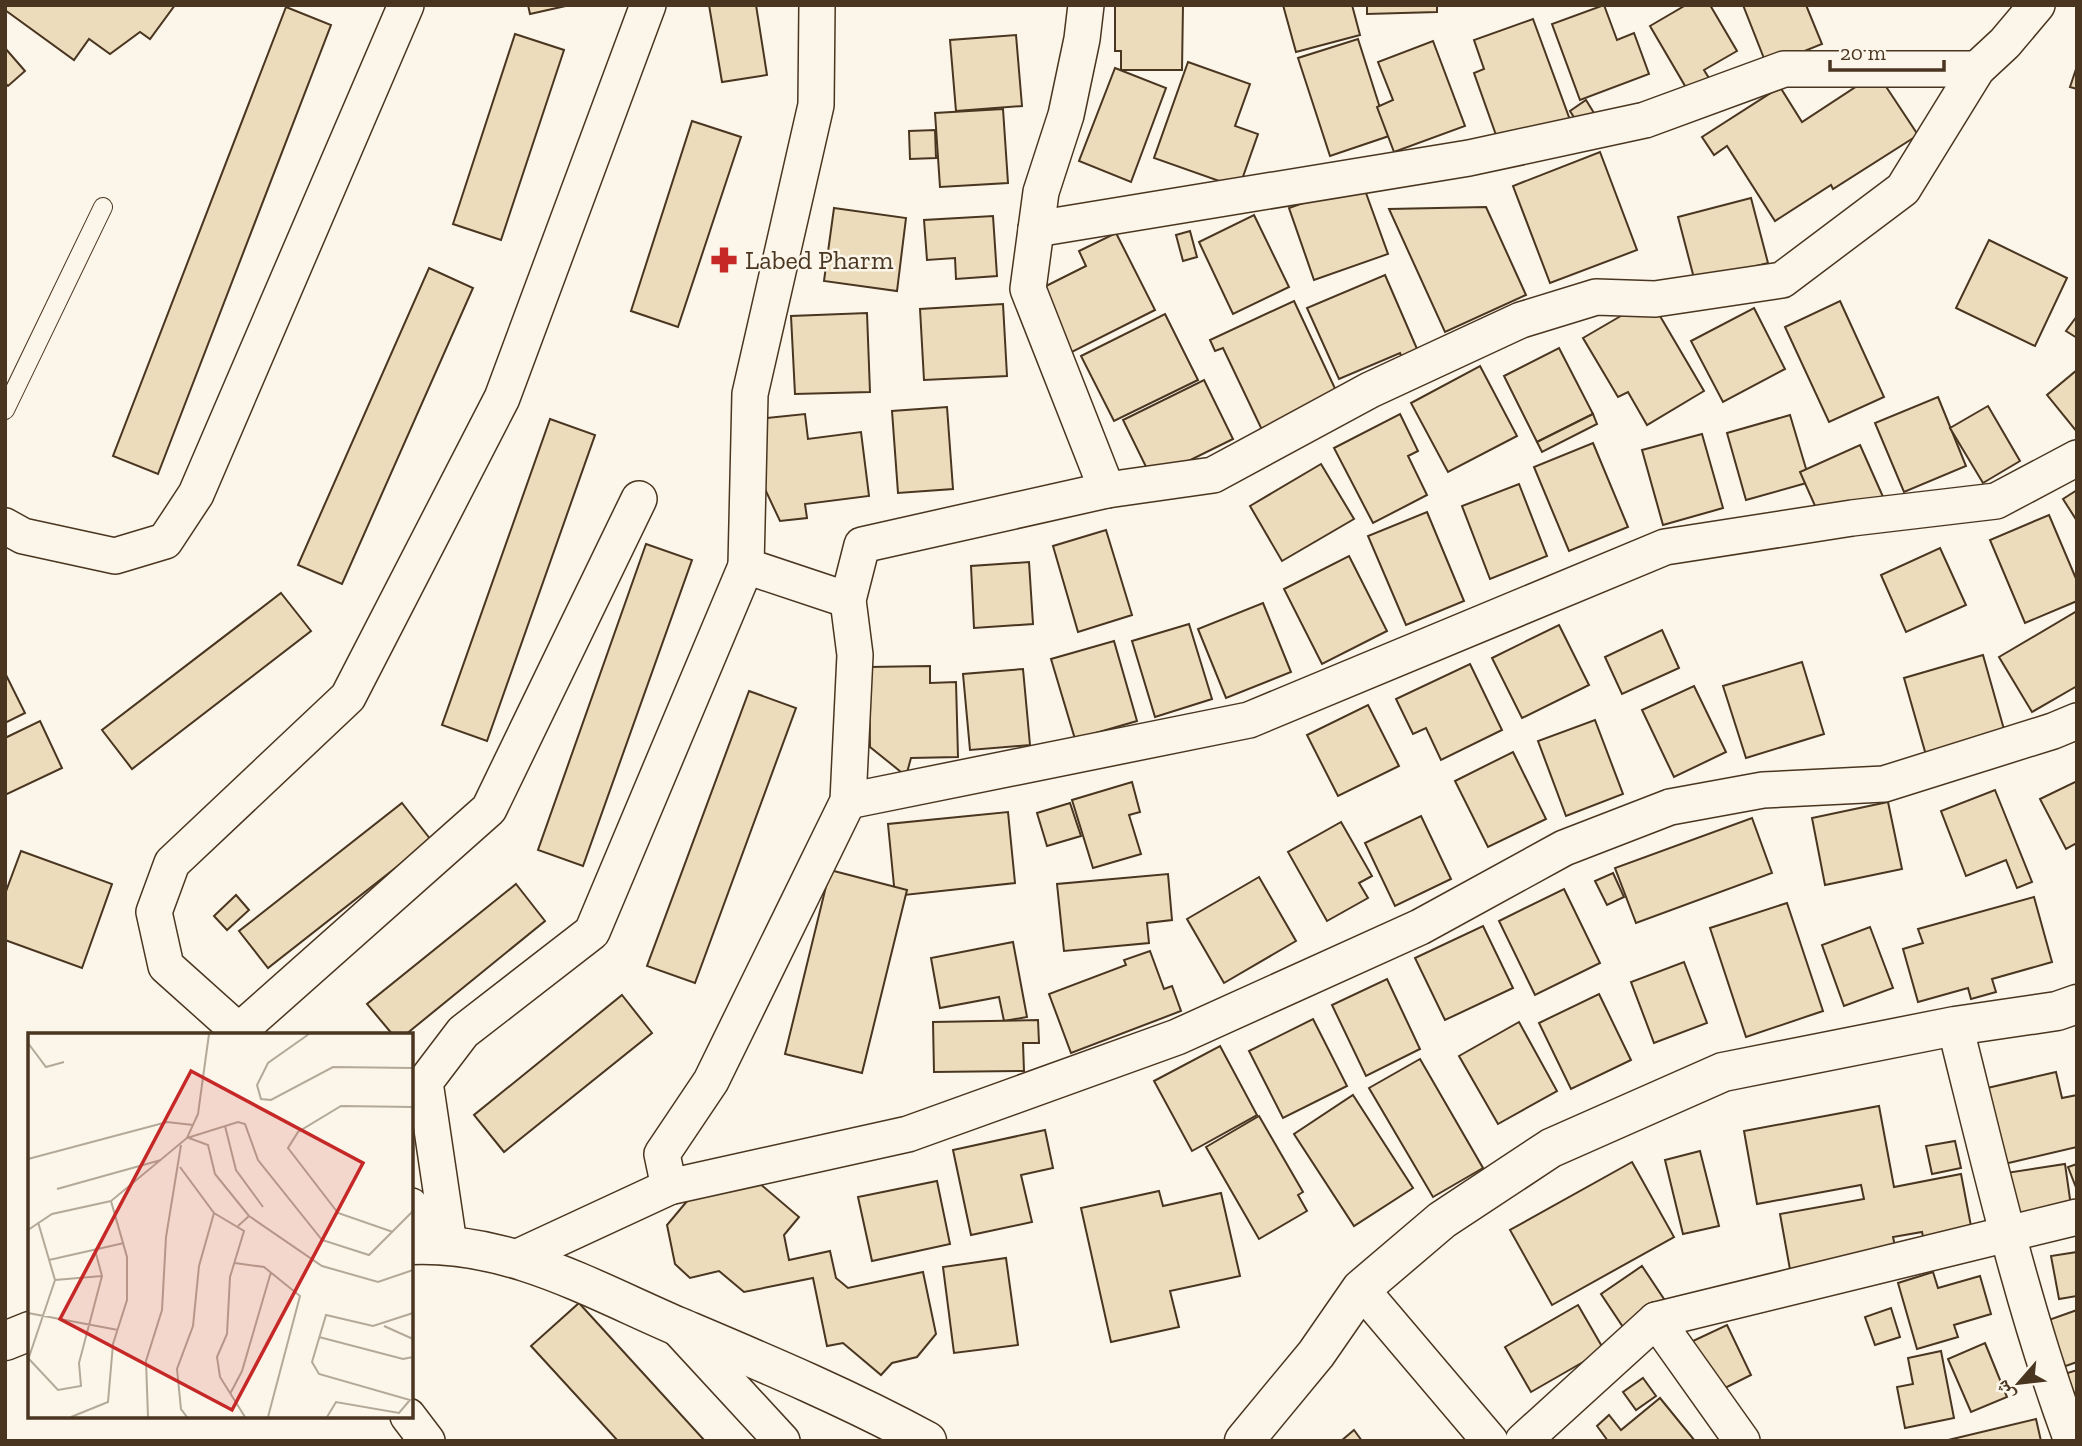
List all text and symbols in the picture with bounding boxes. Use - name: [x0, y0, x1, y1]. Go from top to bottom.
- scale bar: [1830, 28, 1944, 72]
- text: 20 m: [1840, 40, 1886, 65]
- place label: Labed Pharm: [745, 244, 894, 276]
- pharmacy icon: Labed Pharm: [709, 245, 739, 275]
- inset map: [28, 1033, 413, 1418]
- north arrow: [1984, 1348, 2054, 1418]
- text: ش: [1990, 1376, 2019, 1405]

